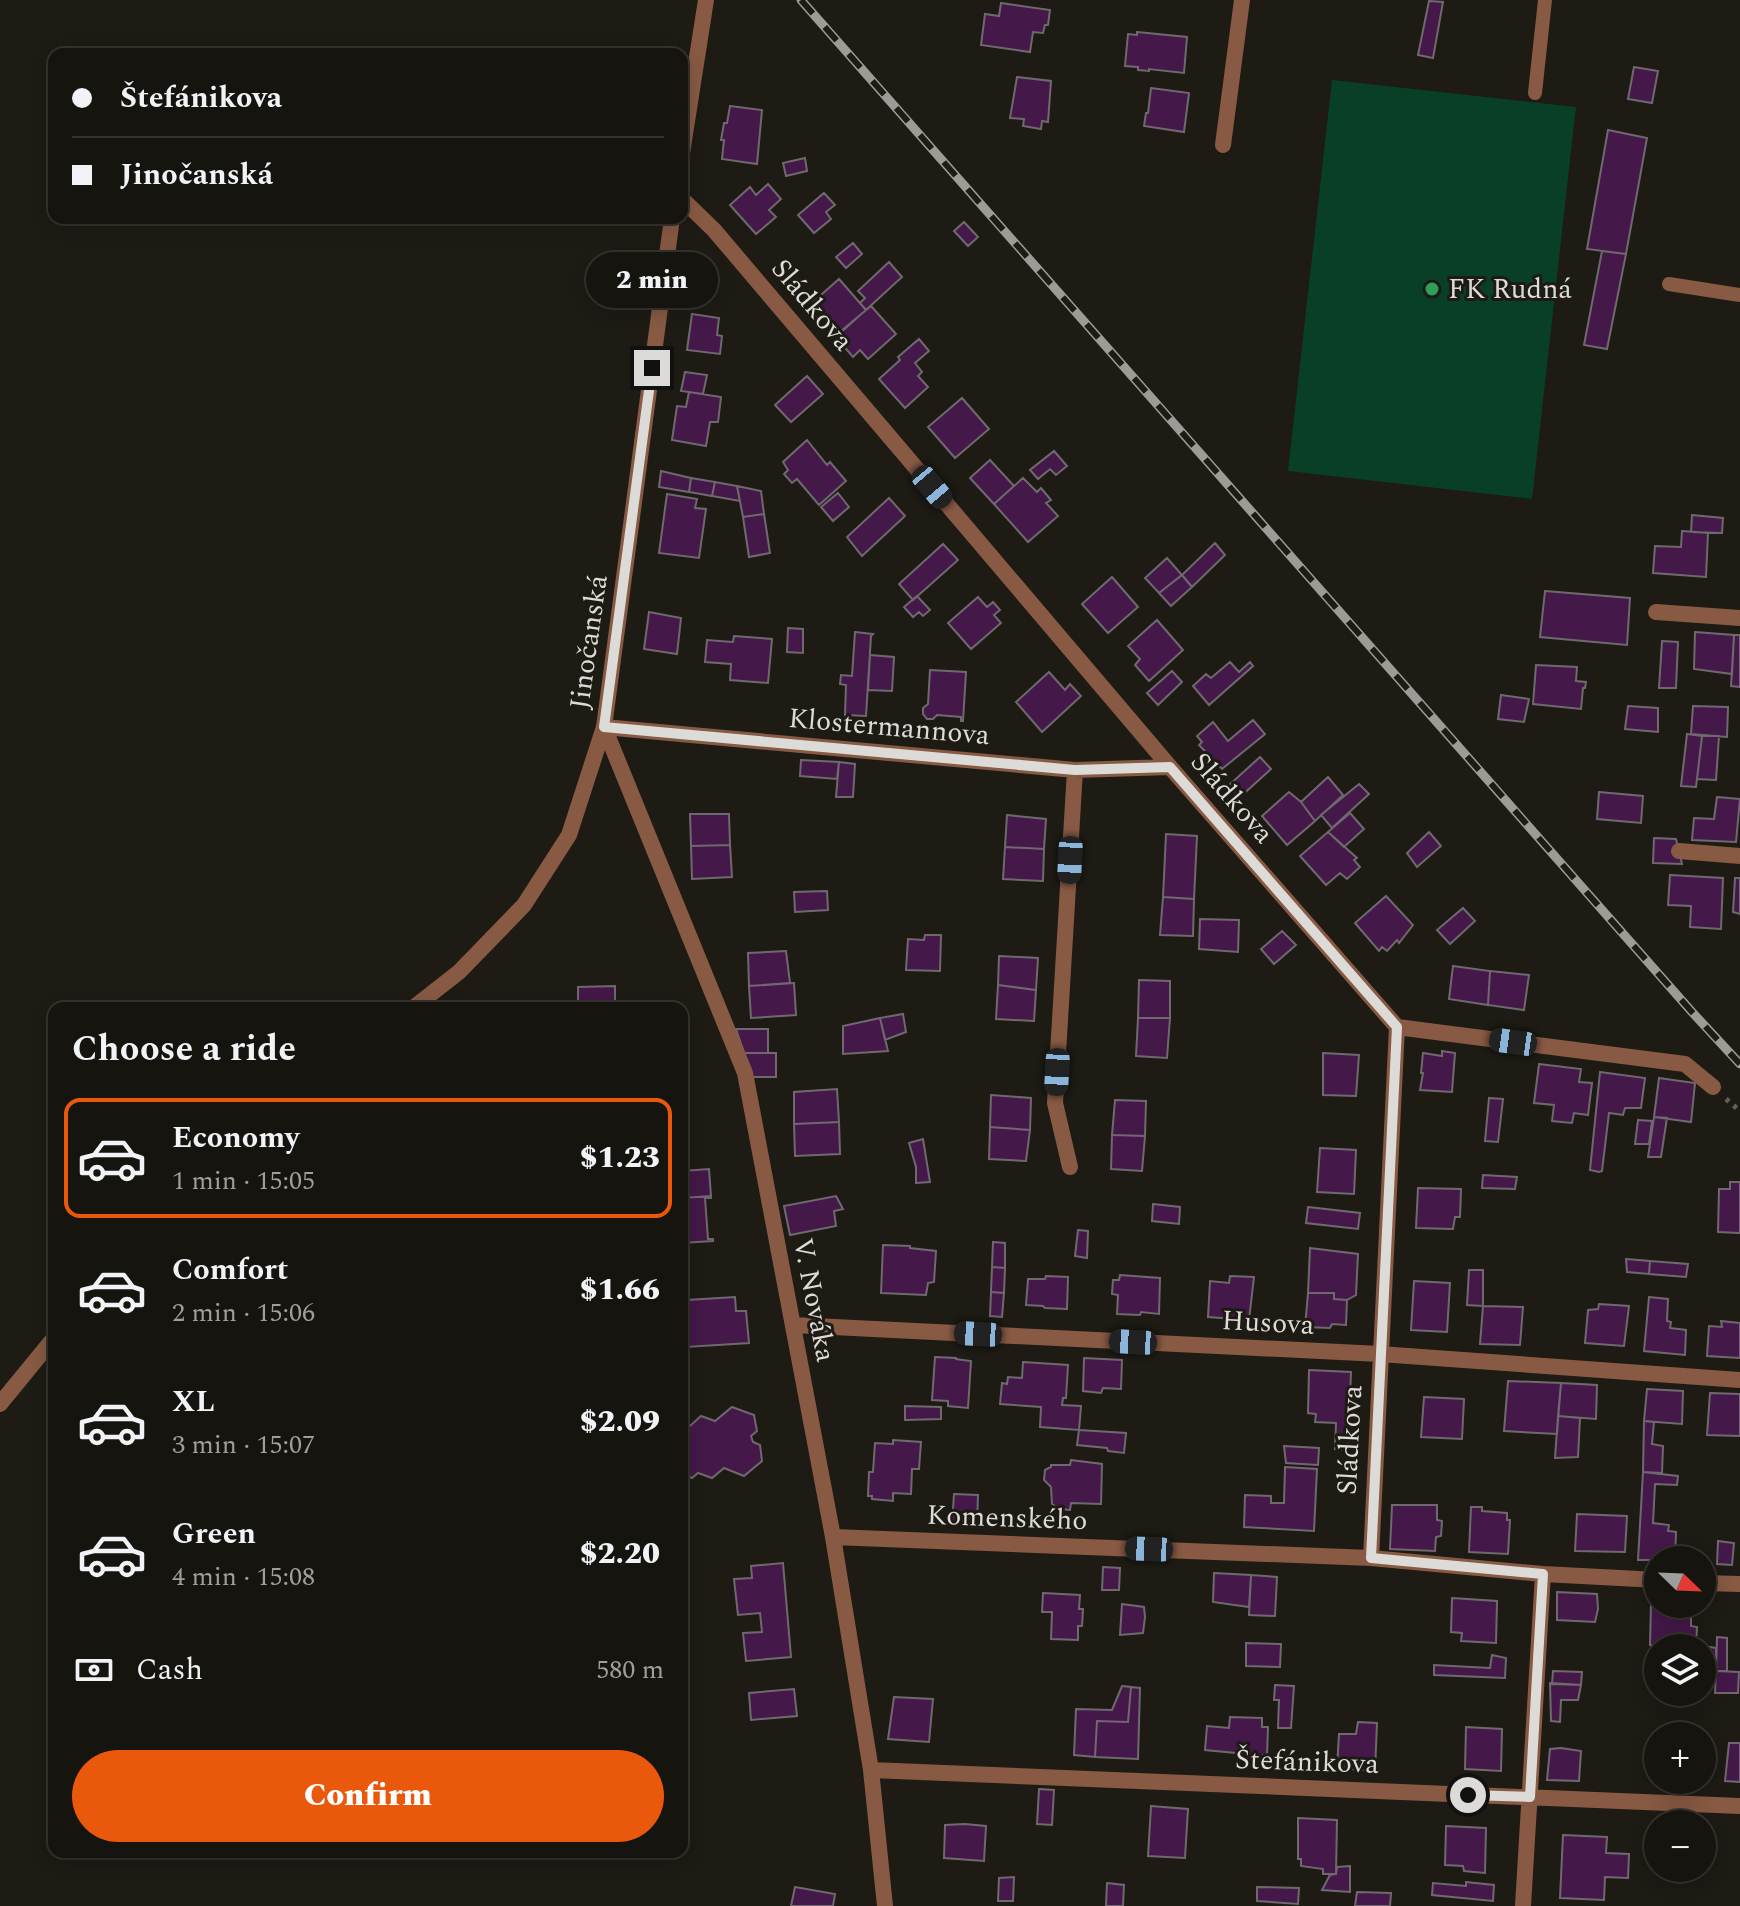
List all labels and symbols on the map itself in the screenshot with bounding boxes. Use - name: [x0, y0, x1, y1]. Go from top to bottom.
- street label: Sládkova: [760, 249, 864, 361]
- callout: 2 min: [586, 252, 718, 308]
- place label: FK Rudná: [1448, 268, 1572, 311]
- marker: FK Rudná: [1423, 280, 1441, 298]
- route end: [634, 350, 670, 386]
- car: [907, 461, 957, 513]
- street label: Jinočanská: [558, 572, 620, 712]
- street label: Klostermannova: [787, 697, 992, 757]
- street label: Sládkova: [1180, 742, 1284, 854]
- car: [1057, 835, 1083, 885]
- car: [1488, 1027, 1538, 1057]
- car: [1044, 1047, 1070, 1097]
- street label: V. Nováka: [781, 1234, 847, 1366]
- street label: Husova: [1221, 1299, 1316, 1347]
- car: [953, 1321, 1003, 1347]
- car: [1108, 1329, 1158, 1355]
- street label: Sládkova: [1326, 1384, 1374, 1496]
- street label: Komenského: [926, 1494, 1088, 1542]
- car: [1125, 1536, 1173, 1562]
- north arrow: [1644, 1546, 1716, 1618]
- street label: Štefánikova: [1234, 1738, 1380, 1786]
- route start: [1450, 1777, 1486, 1813]

